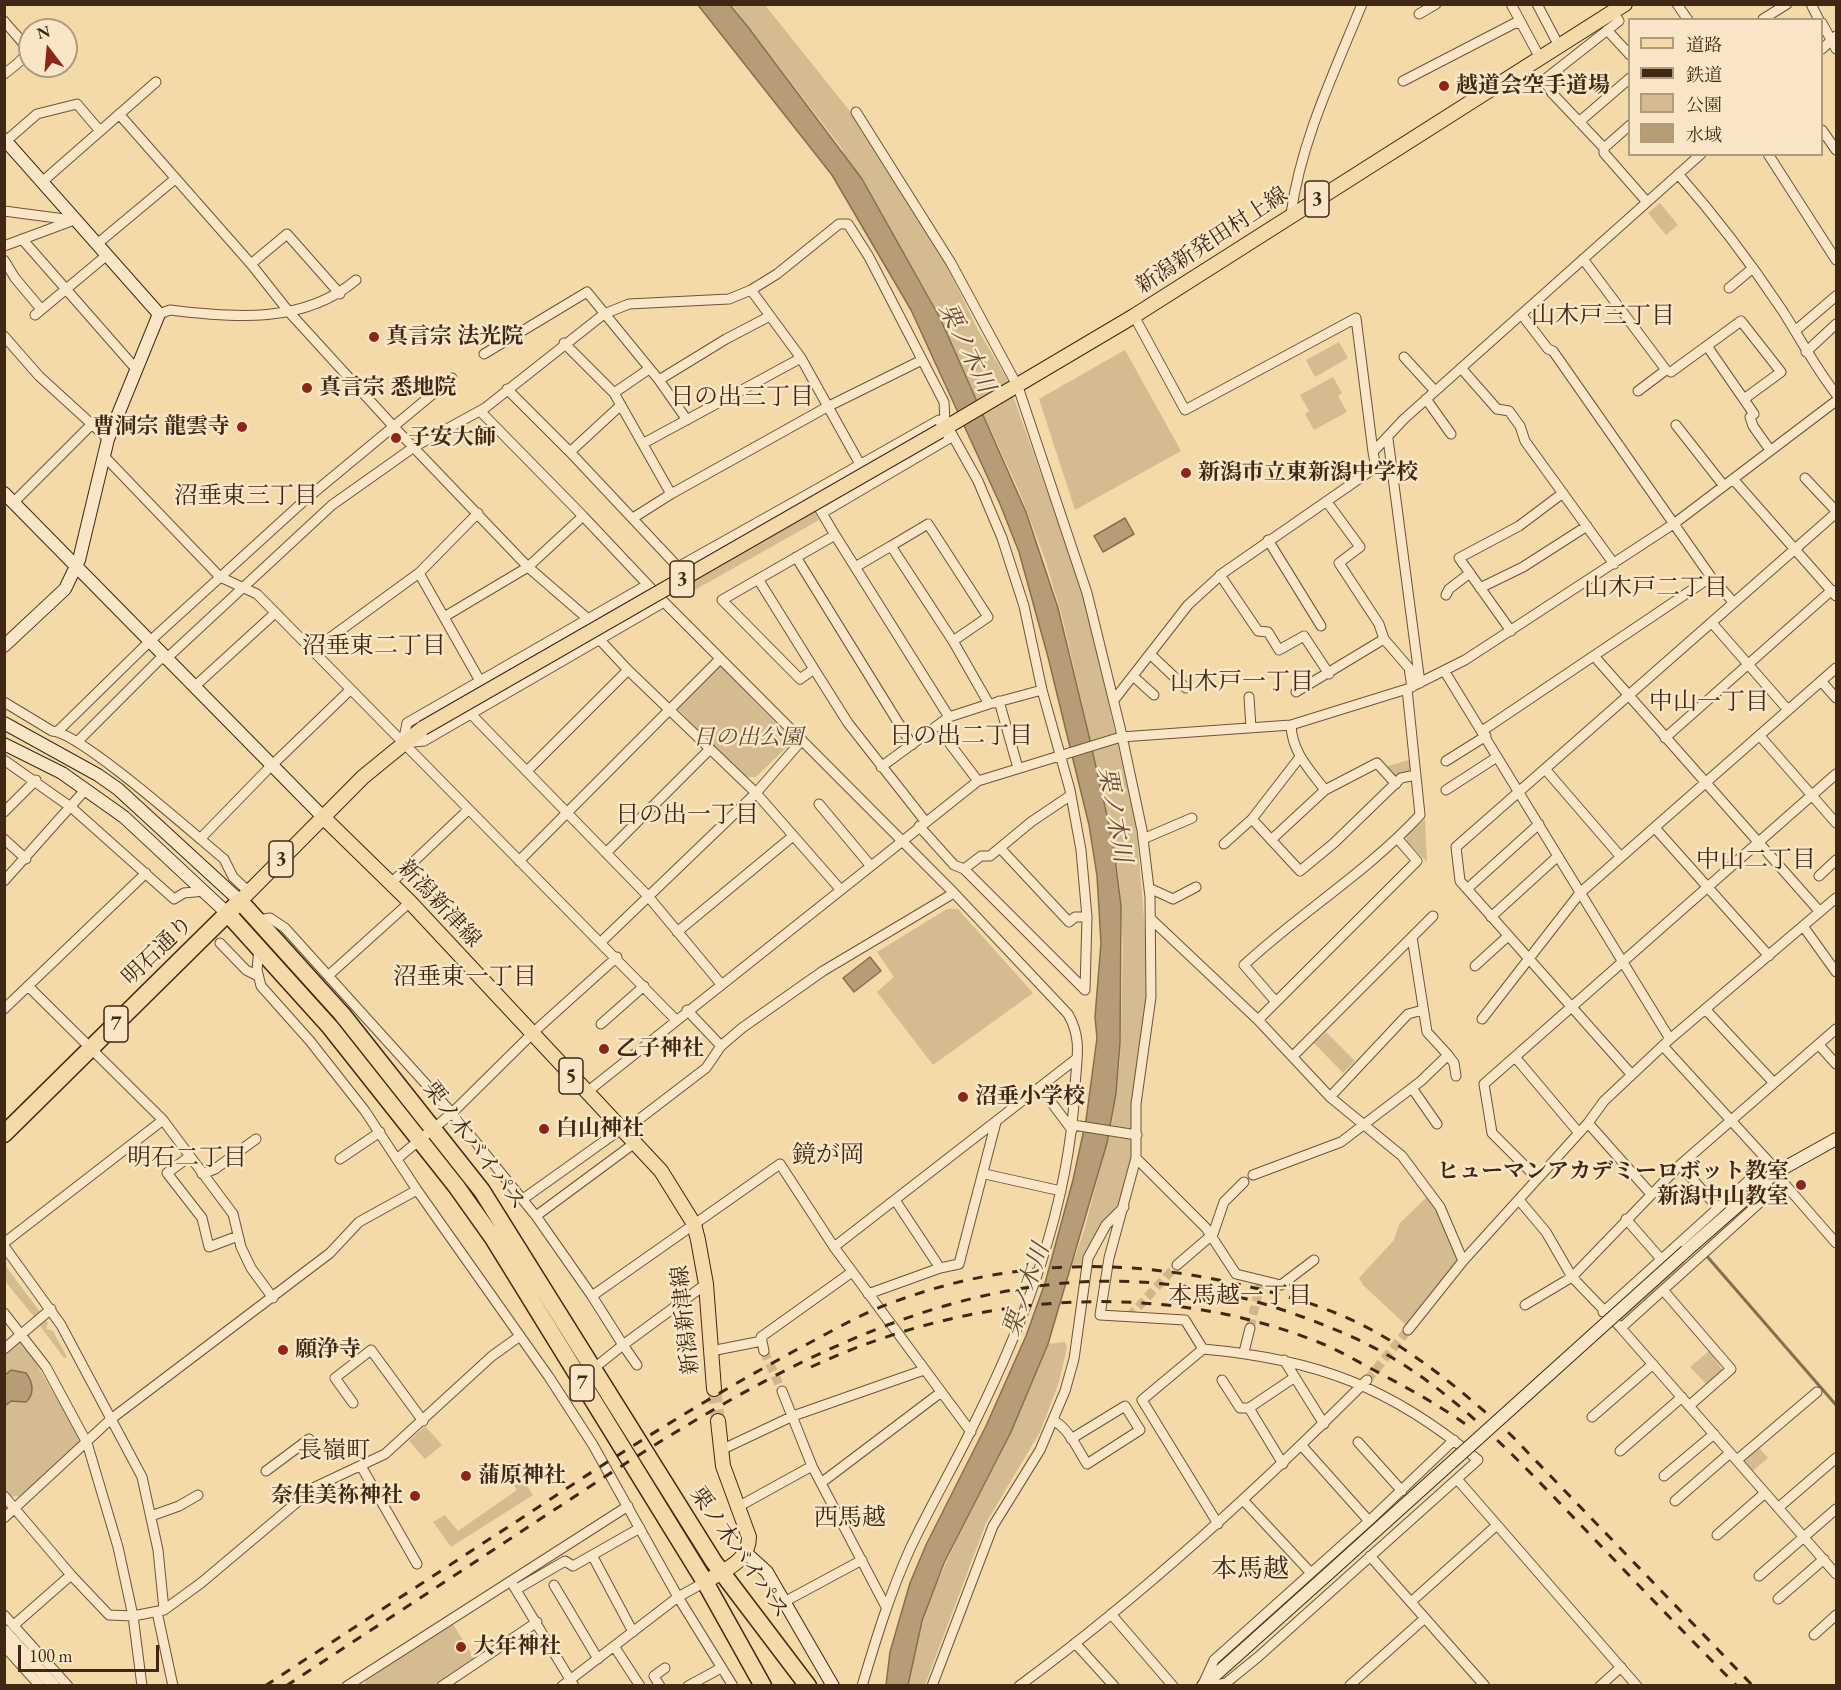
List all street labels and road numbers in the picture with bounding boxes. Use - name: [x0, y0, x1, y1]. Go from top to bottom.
- road number: 3: [1305, 181, 1329, 217]
- street label: 新潟新発田村上線: [1131, 182, 1293, 300]
- road number: 3: [670, 561, 694, 597]
- road number: 3: [269, 841, 293, 877]
- street label: 新潟新津線: [392, 855, 486, 953]
- street label: 明石通り: [117, 911, 199, 991]
- road number: 7: [104, 1006, 128, 1042]
- road number: 5: [559, 1058, 583, 1094]
- street label: 栗ノ木バイパス: [417, 1077, 531, 1215]
- street label: 新潟新津線: [667, 1264, 705, 1376]
- road number: 7: [570, 1365, 594, 1401]
- street label: 栗ノ木バイパス: [684, 1482, 794, 1624]

